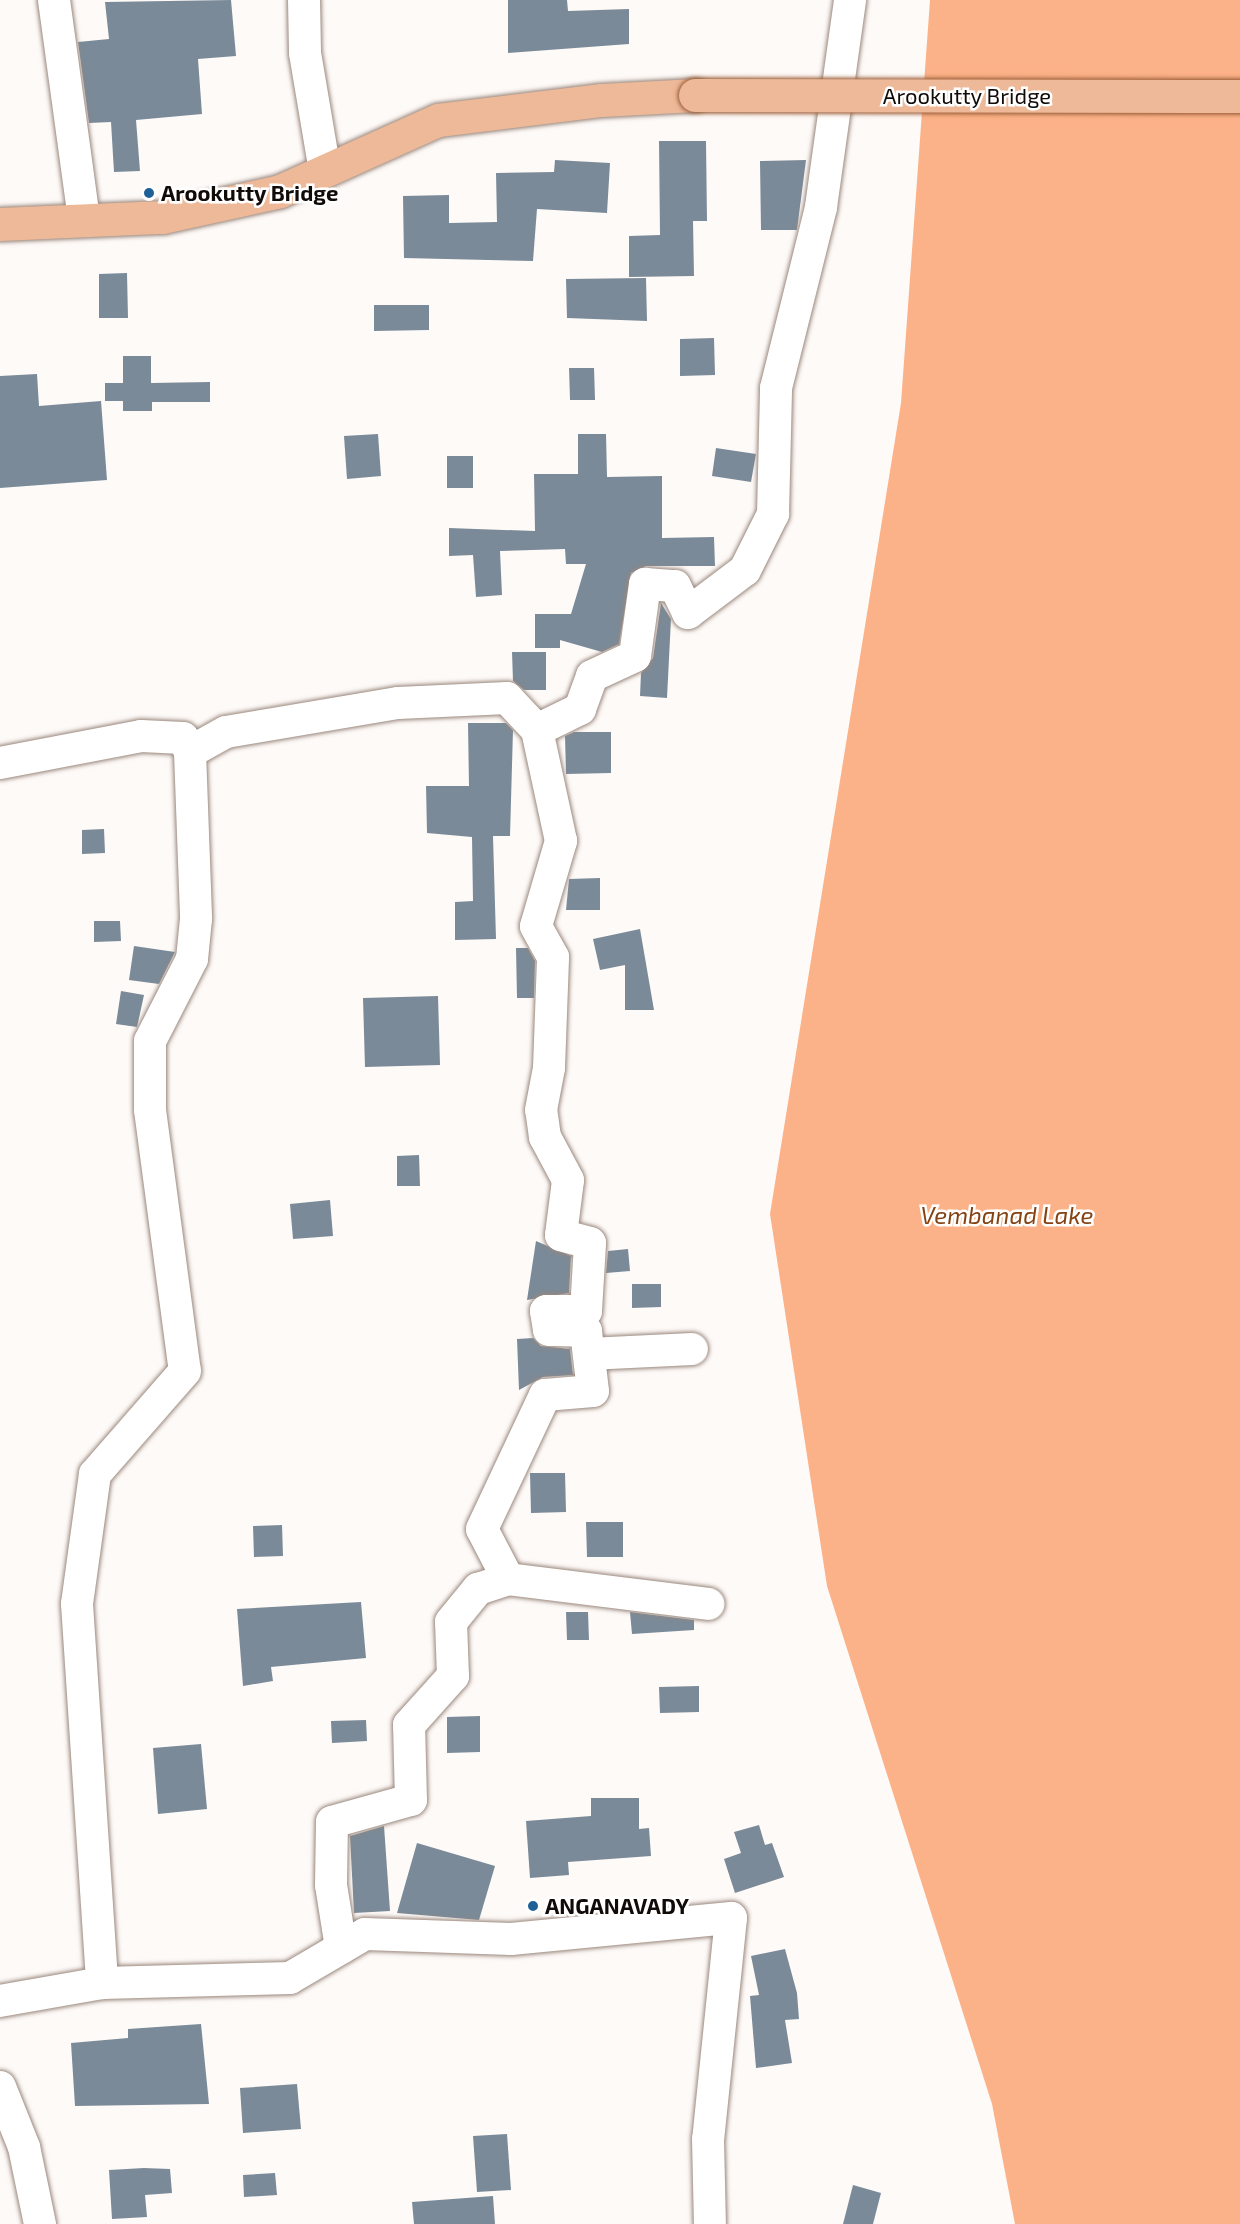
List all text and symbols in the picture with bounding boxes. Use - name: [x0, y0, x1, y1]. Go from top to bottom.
- street label: Arookutty Bridge: [883, 83, 1051, 109]
- place label: Arookutty Bridge: [161, 180, 339, 206]
- marker: Arookutty Bridge: [142, 186, 156, 200]
- water label: Vembanad Lake: [921, 1201, 1093, 1229]
- place label: ANGANAVADY: [545, 1893, 689, 1919]
- marker: ANGANAVADY: [526, 1899, 540, 1913]

